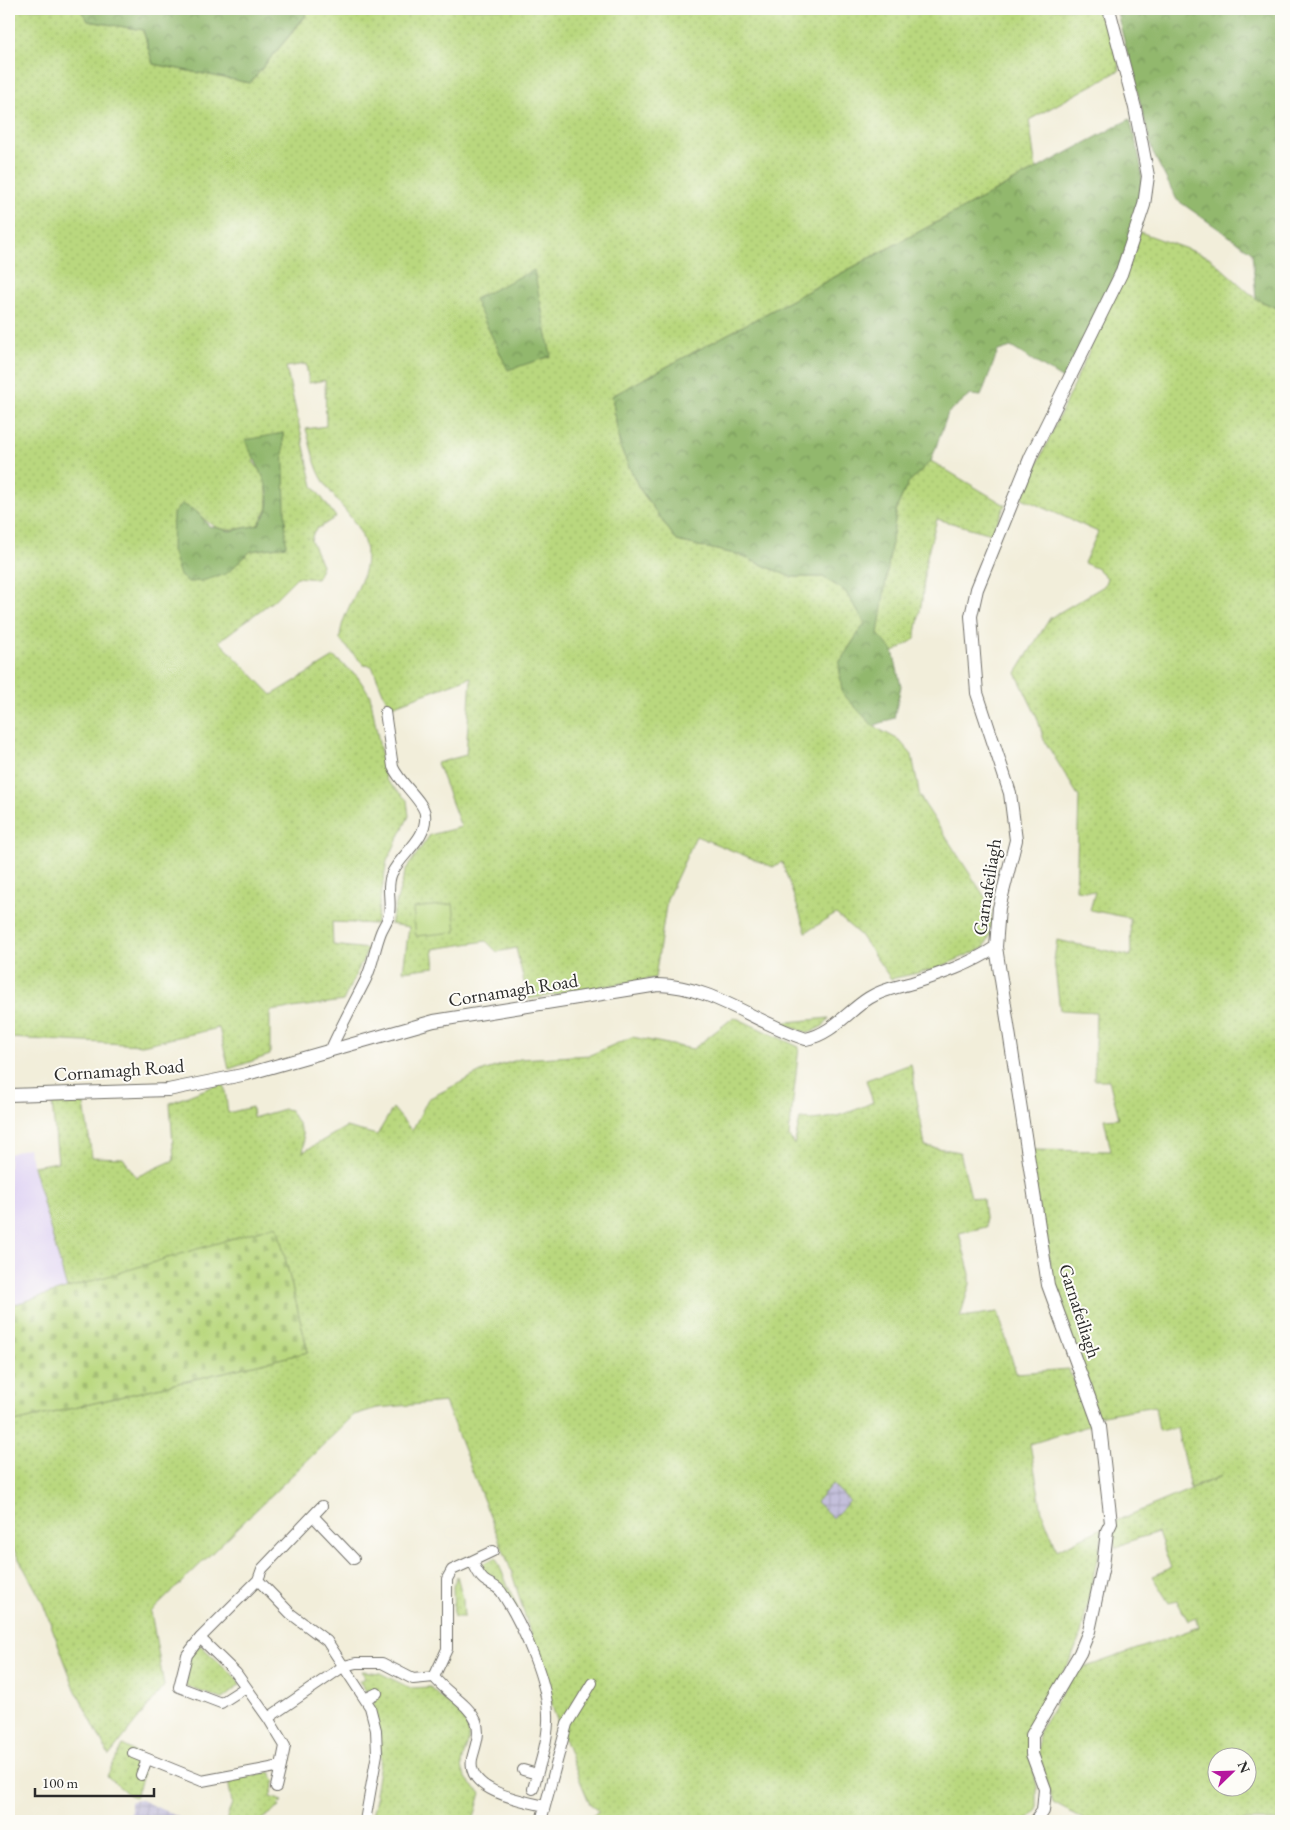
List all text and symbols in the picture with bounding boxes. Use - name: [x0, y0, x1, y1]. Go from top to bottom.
- street label: Garnafeiliagh: [967, 837, 1007, 937]
- street label: Cornamagh Road: [446, 967, 580, 1013]
- street label: Cornamagh Road: [53, 1053, 186, 1087]
- street label: Garnafeiliagh: [1053, 1261, 1107, 1362]
- north arrow: [1208, 1748, 1258, 1798]
- text: N: [1233, 1758, 1255, 1776]
- scale bar: [35, 1765, 154, 1797]
- text: 100 m: [42, 1773, 79, 1792]

